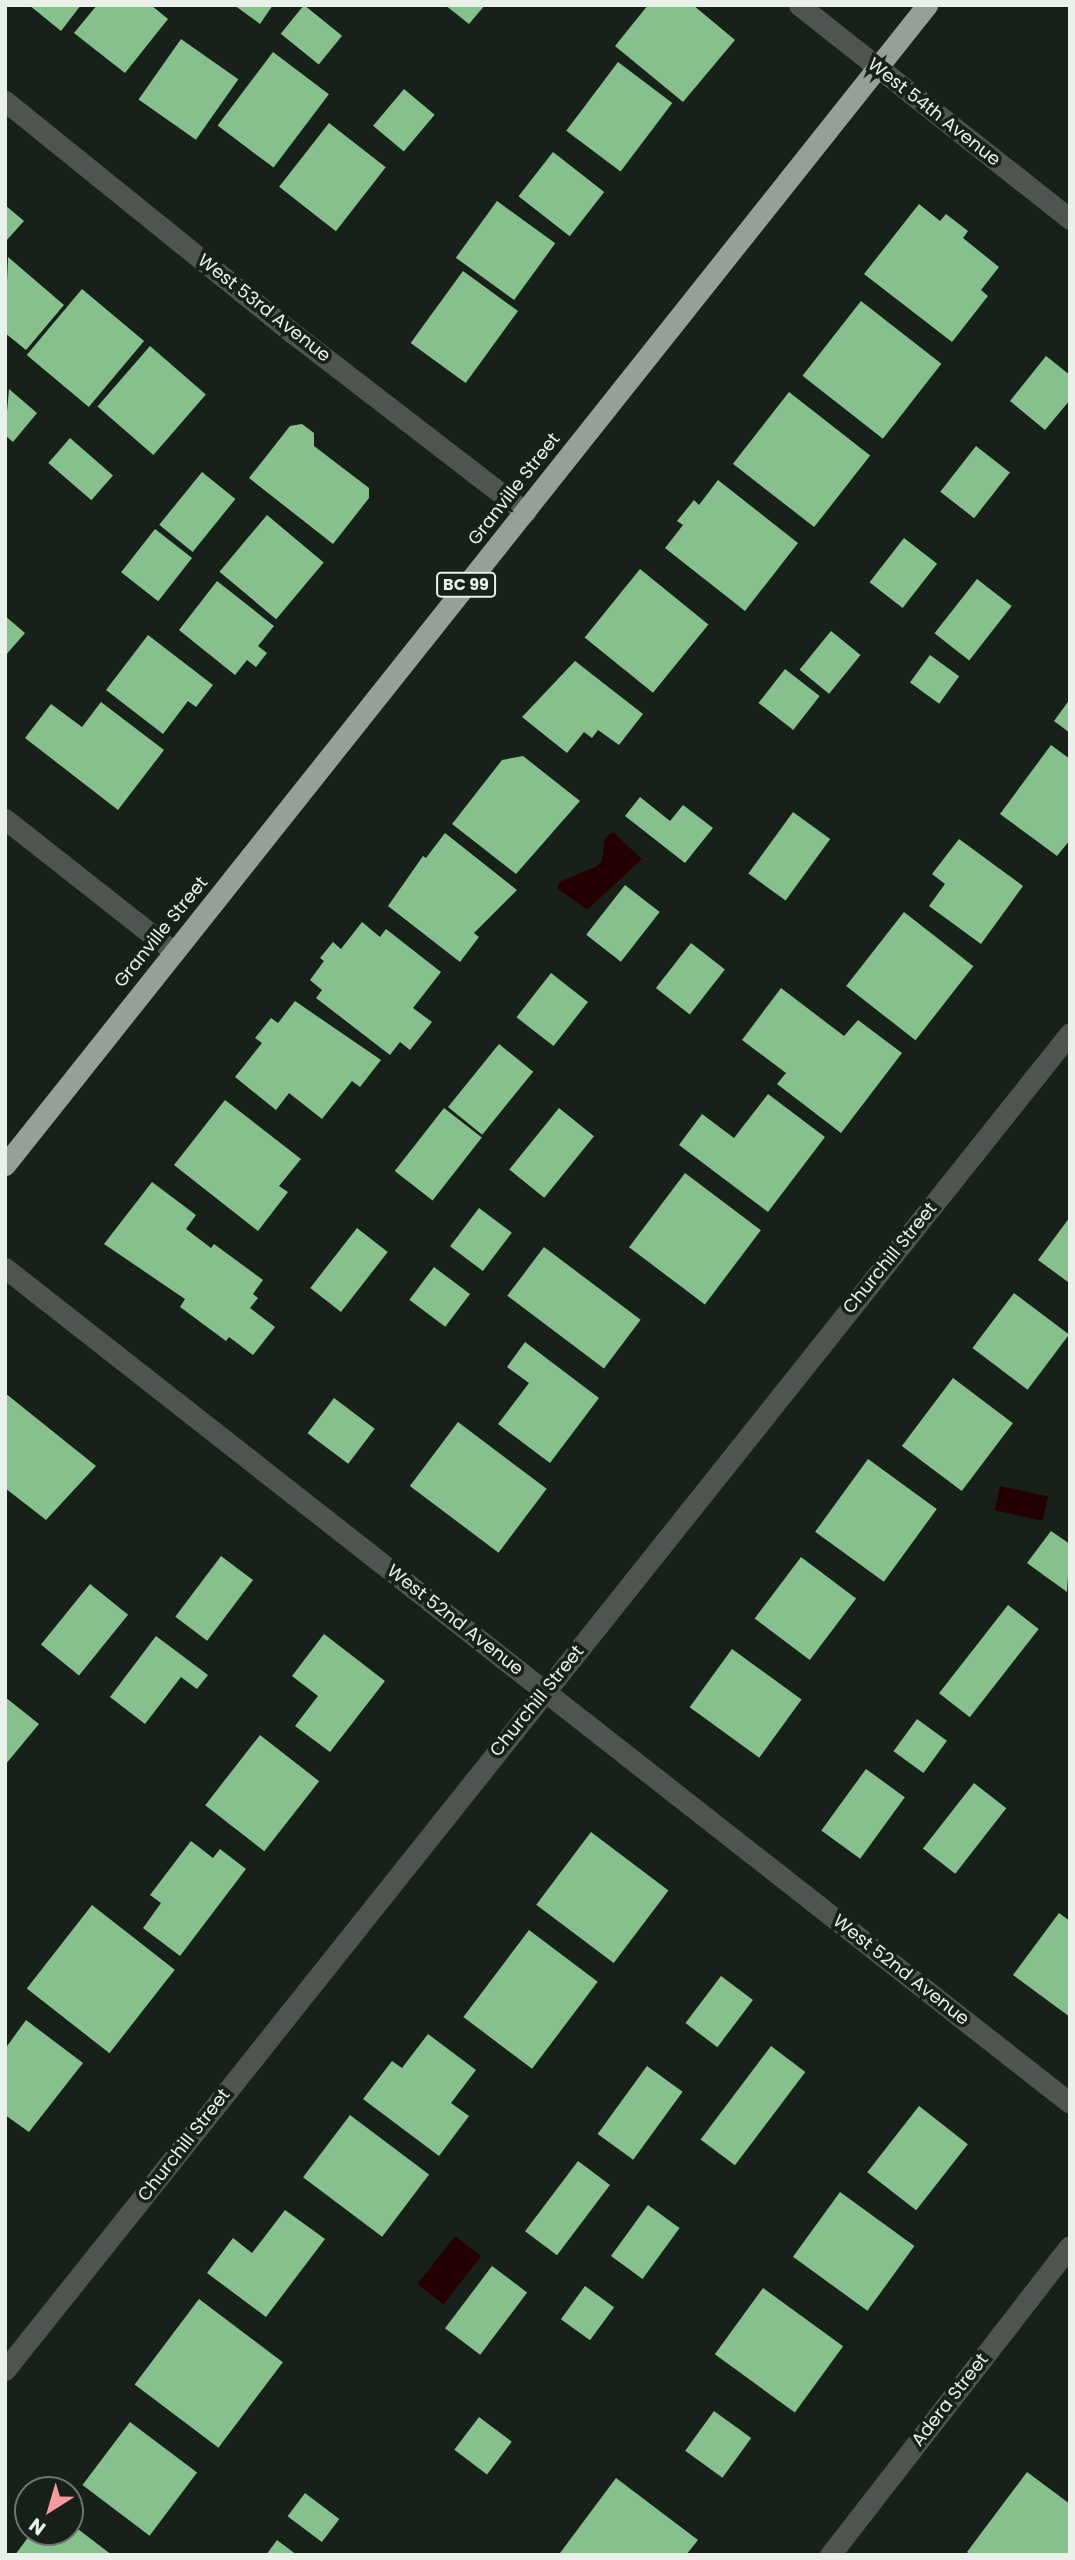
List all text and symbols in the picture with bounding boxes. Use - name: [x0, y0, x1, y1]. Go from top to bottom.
- street label: West 54th Avenue: [863, 53, 1005, 171]
- street label: West 53rd Avenue: [193, 249, 335, 367]
- street label: Granville Street: [463, 429, 565, 549]
- road number: BC 99: [434, 572, 498, 598]
- street label: Granville Street: [110, 872, 212, 992]
- street label: Churchill Street: [839, 1198, 941, 1318]
- street label: West 52nd Avenue: [382, 1560, 528, 1680]
- street label: Churchill Street: [486, 1641, 588, 1761]
- street label: West 52nd Avenue: [828, 1910, 974, 2030]
- street label: Churchill Street: [133, 2084, 235, 2206]
- street label: Adera Street: [907, 2349, 993, 2451]
- north arrow: [14, 2476, 84, 2546]
- text: N: [23, 2511, 51, 2542]

